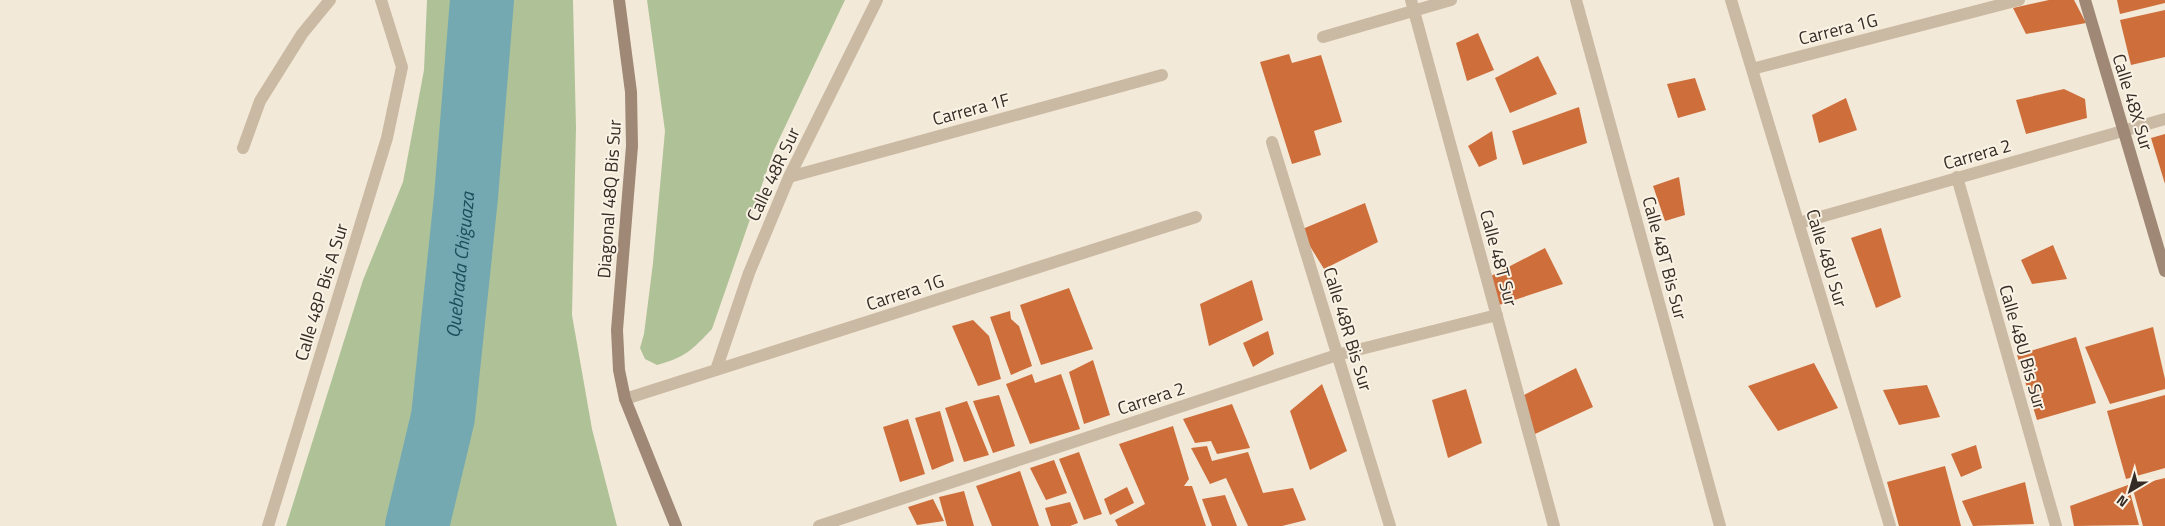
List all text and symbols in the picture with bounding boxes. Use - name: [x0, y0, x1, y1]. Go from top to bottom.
- street label: Carrera 1G: [1796, 6, 1880, 52]
- street label: Calle 48X Sur: [2105, 50, 2161, 154]
- street label: Carrera 1F: [929, 86, 1013, 132]
- street label: Diagonal 48Q Bis Sur: [590, 119, 628, 279]
- street label: Calle 48R Sur: [739, 123, 807, 225]
- street label: Carrera 2: [1940, 131, 2014, 177]
- water label: Quebrada Chiguaza: [437, 189, 481, 339]
- street label: Calle 48T Bis Sur: [1636, 193, 1694, 323]
- street label: Calle 48U Sur: [1799, 206, 1855, 310]
- street label: Calle 48T Sur: [1473, 207, 1525, 309]
- street label: Calle 48P Bis A Sur: [287, 220, 355, 364]
- street label: Calle 48R Bis Sur: [1316, 264, 1380, 394]
- street label: Carrera 1G: [863, 267, 947, 317]
- street label: Calle 48U Bis Sur: [1992, 281, 2054, 413]
- street label: Carrera 2: [1114, 374, 1188, 422]
- north arrow: [2105, 466, 2155, 516]
- text: N: [2111, 490, 2132, 513]

